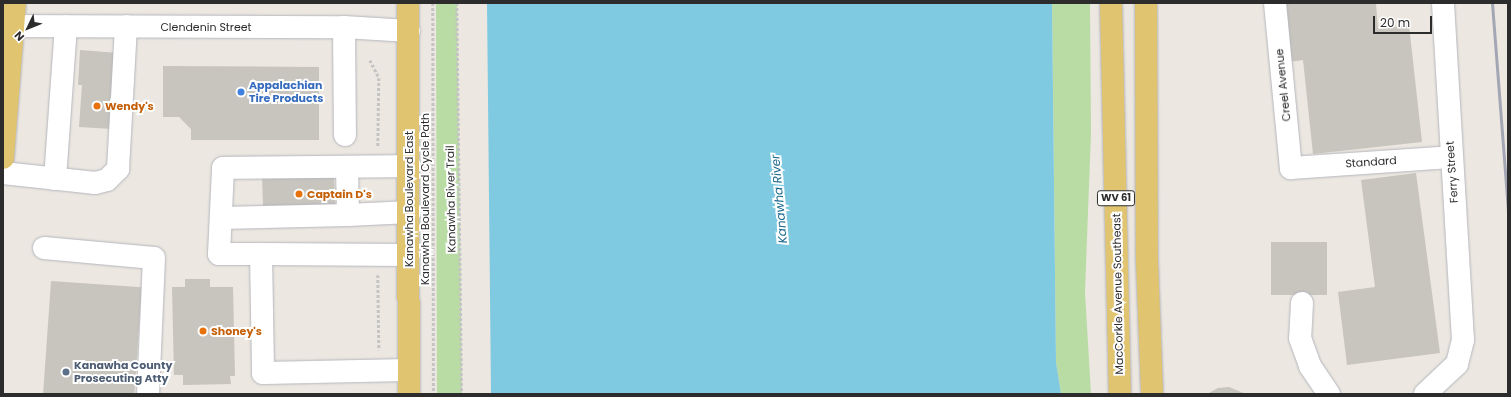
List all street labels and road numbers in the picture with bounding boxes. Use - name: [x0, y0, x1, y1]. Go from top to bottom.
- street label: Clendenin Street: [160, 20, 252, 34]
- street label: Creel Avenue: [1273, 48, 1293, 122]
- street label: Kanawha Boulevard Cycle Path: [418, 113, 432, 285]
- street label: Kanawha Boulevard East: [402, 131, 416, 267]
- street label: Ferry Street: [1443, 141, 1461, 203]
- street label: Kanawha River Trail: [443, 145, 459, 253]
- street label: Standard: [1345, 154, 1397, 170]
- road number: WV 61: [1096, 190, 1136, 206]
- street label: MacCorkle Avenue Southeast: [1110, 213, 1126, 375]

